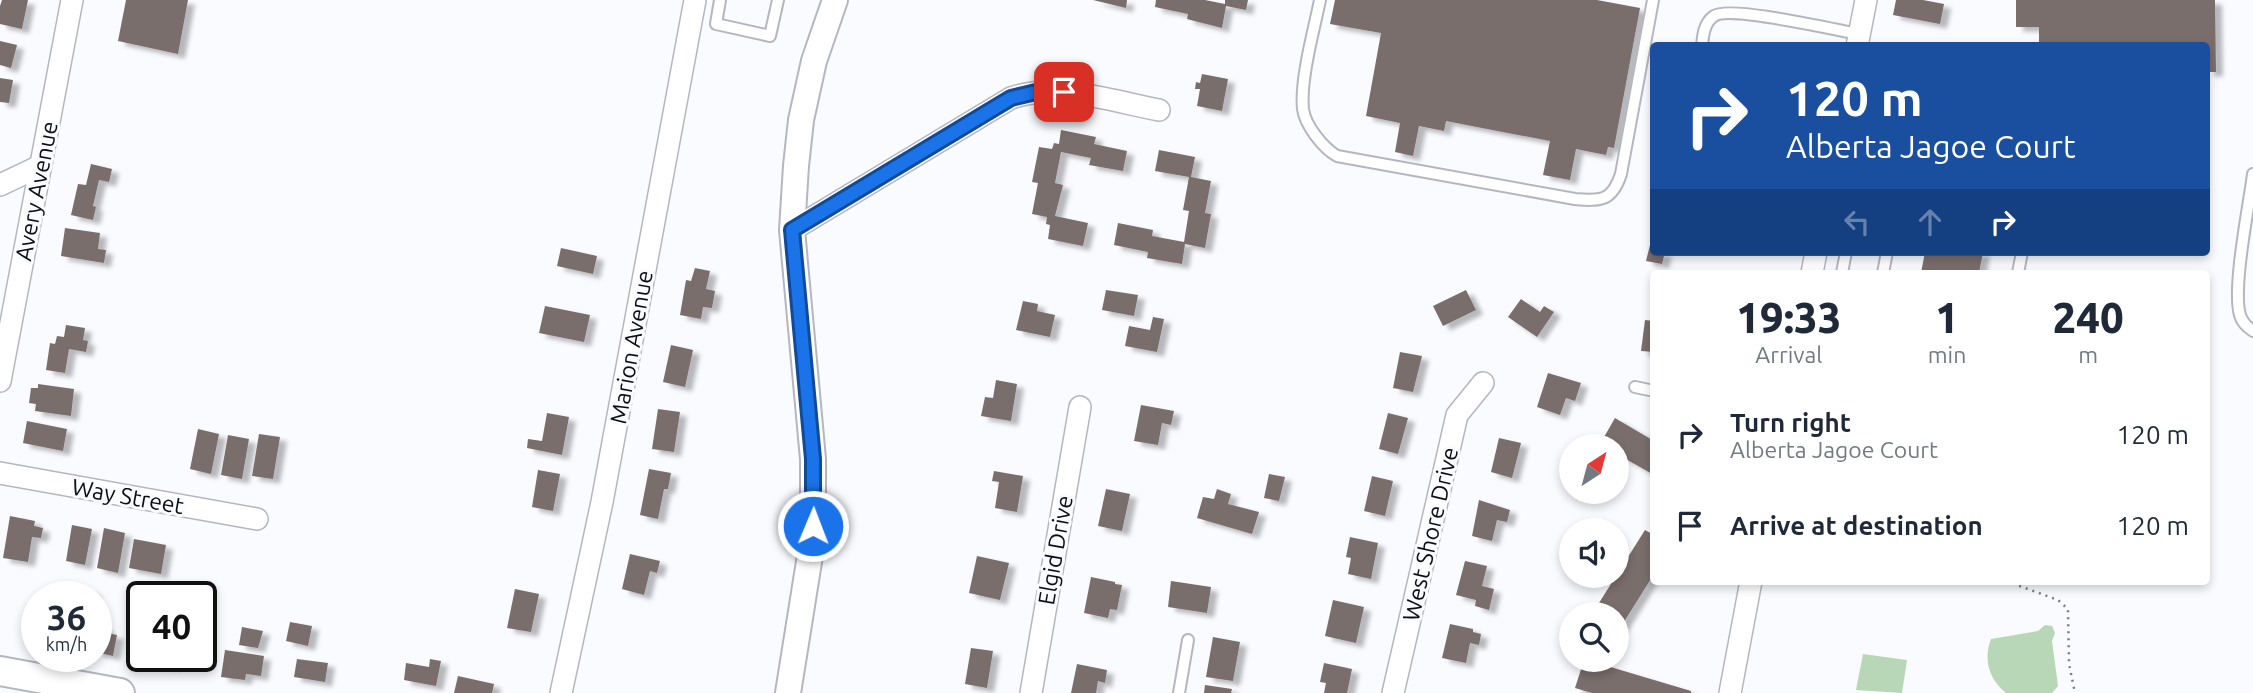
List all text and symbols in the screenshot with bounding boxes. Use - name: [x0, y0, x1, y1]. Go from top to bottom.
- pin: [1034, 62, 1094, 122]
- icon: right: [1671, 70, 1762, 161]
- text: 120 m: [1786, 70, 1923, 125]
- icon: arrive: [1045, 73, 1083, 111]
- street label: Avery Avenue: [10, 119, 62, 263]
- text: Alberta Jagoe Court: [1786, 128, 2076, 164]
- icon: left: [1838, 203, 1876, 241]
- icon: ahead: [1911, 203, 1949, 241]
- icon: right: [1984, 203, 2022, 241]
- street label: Marion Avenue: [605, 268, 657, 426]
- text: 19:33: [1736, 294, 1841, 341]
- text: 1: [1935, 294, 1959, 341]
- text: 240: [2053, 294, 2124, 341]
- text: Arrival: [1755, 342, 1822, 367]
- text: min: [1928, 342, 1966, 367]
- text: m: [2078, 342, 2098, 367]
- text: Turn right: [1730, 408, 1851, 437]
- icon: right: [1671, 416, 1709, 454]
- text: 120 m: [2117, 420, 2189, 449]
- north arrow: [1559, 434, 1629, 504]
- map controls: [1559, 434, 1629, 672]
- text: Alberta Jagoe Court: [1730, 437, 1938, 462]
- street label: West Shore Drive: [1398, 445, 1462, 623]
- street label: Way Street: [70, 474, 186, 518]
- position arrow: [776, 489, 850, 563]
- street label: Elgid Drive: [1033, 493, 1077, 607]
- icon: arrive: [1671, 507, 1709, 545]
- text: Arrive at destination: [1730, 511, 1983, 540]
- text: 120 m: [2117, 511, 2189, 540]
- button: sound: [1559, 518, 1629, 588]
- speed limit sign: 40: [126, 581, 217, 672]
- text: 36: [47, 597, 86, 637]
- button: search: [1559, 602, 1629, 672]
- text: km/h: [46, 634, 87, 654]

